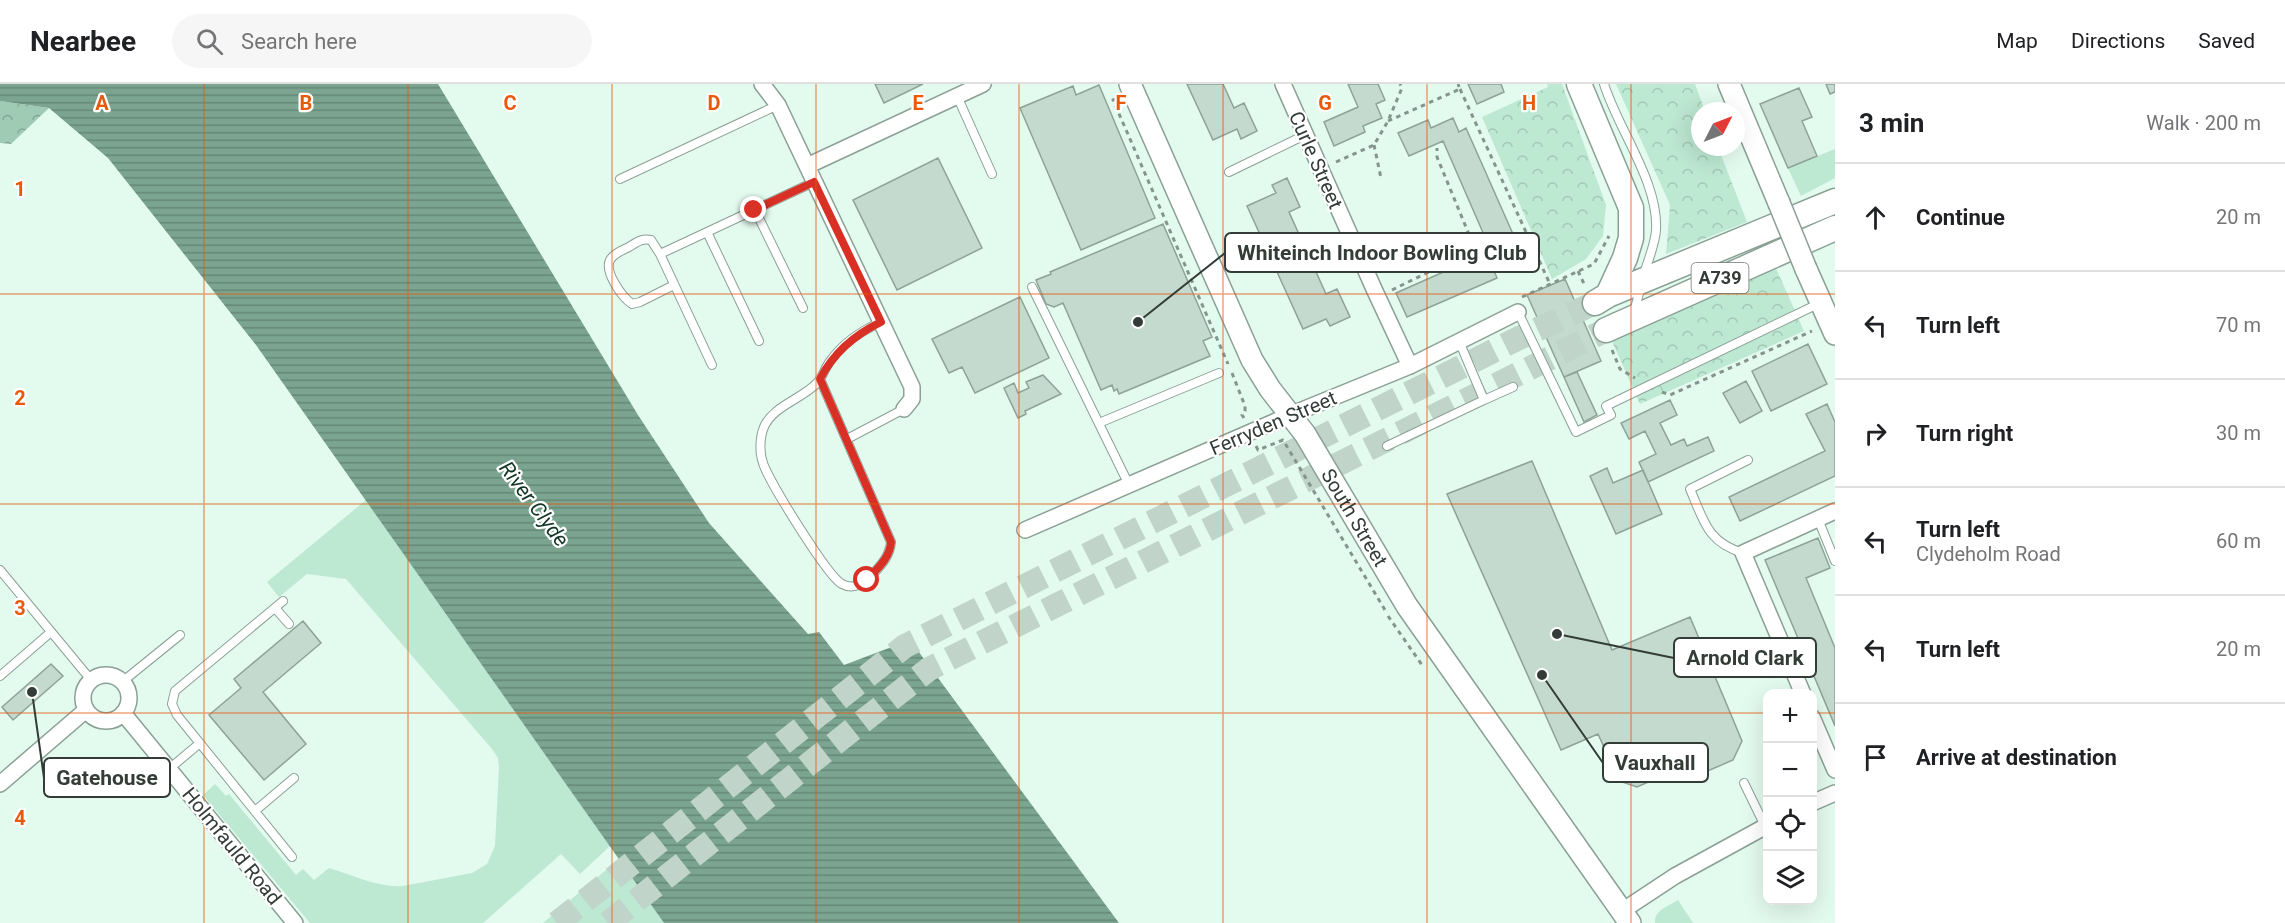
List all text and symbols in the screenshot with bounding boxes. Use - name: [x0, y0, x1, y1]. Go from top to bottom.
- search box: [172, 14, 592, 68]
- text: Nearbee: [30, 25, 136, 58]
- icon: search: [193, 25, 226, 58]
- text: Search here: [241, 29, 357, 54]
- text: Map: [1996, 29, 2038, 53]
- text: Directions: [2071, 29, 2165, 53]
- text: Saved: [2198, 29, 2255, 53]
- text: A: [95, 91, 109, 115]
- text: B: [300, 91, 312, 115]
- text: C: [503, 91, 517, 115]
- text: D: [708, 91, 721, 115]
- text: E: [912, 91, 924, 115]
- text: F: [1116, 91, 1127, 115]
- text: G: [1318, 91, 1332, 115]
- text: H: [1522, 91, 1536, 115]
- north arrow: [1691, 102, 1745, 156]
- street label: Curle Street: [1284, 108, 1348, 212]
- text: 3 min: [1859, 108, 1924, 138]
- text: Walk · 200 m: [2146, 111, 2261, 135]
- text: 1: [14, 177, 26, 201]
- route end: [740, 196, 766, 222]
- icon: ahead: [1859, 201, 1892, 234]
- text: Continue: [1916, 205, 2005, 230]
- text: 20 m: [2216, 205, 2261, 229]
- callout: Whiteinch Indoor Bowling Club: [1225, 233, 1539, 272]
- text: Whiteinch Indoor Bowling Club: [1237, 241, 1527, 265]
- road number: A739: [1692, 263, 1748, 293]
- icon: left: [1859, 309, 1892, 342]
- text: Turn left: [1916, 313, 2000, 338]
- text: 70 m: [2216, 313, 2261, 337]
- text: 2: [14, 386, 26, 410]
- street label: Ferryden Street: [1206, 386, 1340, 460]
- icon: right: [1859, 417, 1892, 450]
- text: Turn right: [1916, 421, 2013, 446]
- text: 30 m: [2216, 421, 2261, 445]
- water label: River Clyde: [494, 457, 574, 551]
- street label: South Street: [1316, 464, 1393, 571]
- text: Turn left: [1916, 517, 2000, 542]
- icon: left: [1859, 525, 1892, 558]
- text: 60 m: [2216, 529, 2261, 553]
- text: Clydeholm Road: [1916, 542, 2061, 566]
- route start: [853, 566, 879, 592]
- text: 3: [14, 596, 26, 620]
- icon: left: [1859, 633, 1892, 666]
- text: Turn left: [1916, 637, 2000, 662]
- text: 20 m: [2216, 637, 2261, 661]
- callout: Arnold Clark: [1674, 638, 1816, 677]
- text: Arnold Clark: [1686, 646, 1805, 670]
- map controls: [1763, 689, 1817, 905]
- button: +: [1763, 689, 1817, 743]
- icon: arrive: [1859, 741, 1892, 774]
- callout: Vauxhall: [1603, 743, 1708, 782]
- button: −: [1763, 743, 1817, 797]
- text: Arrive at destination: [1916, 745, 2117, 770]
- text: Vauxhall: [1614, 751, 1696, 775]
- callout: Gatehouse: [44, 758, 170, 797]
- text: Gatehouse: [56, 766, 158, 790]
- street label: Holmfauld Road: [177, 783, 287, 909]
- button: locate: [1763, 797, 1817, 851]
- text: 4: [14, 806, 26, 830]
- button: layers: [1763, 851, 1817, 905]

